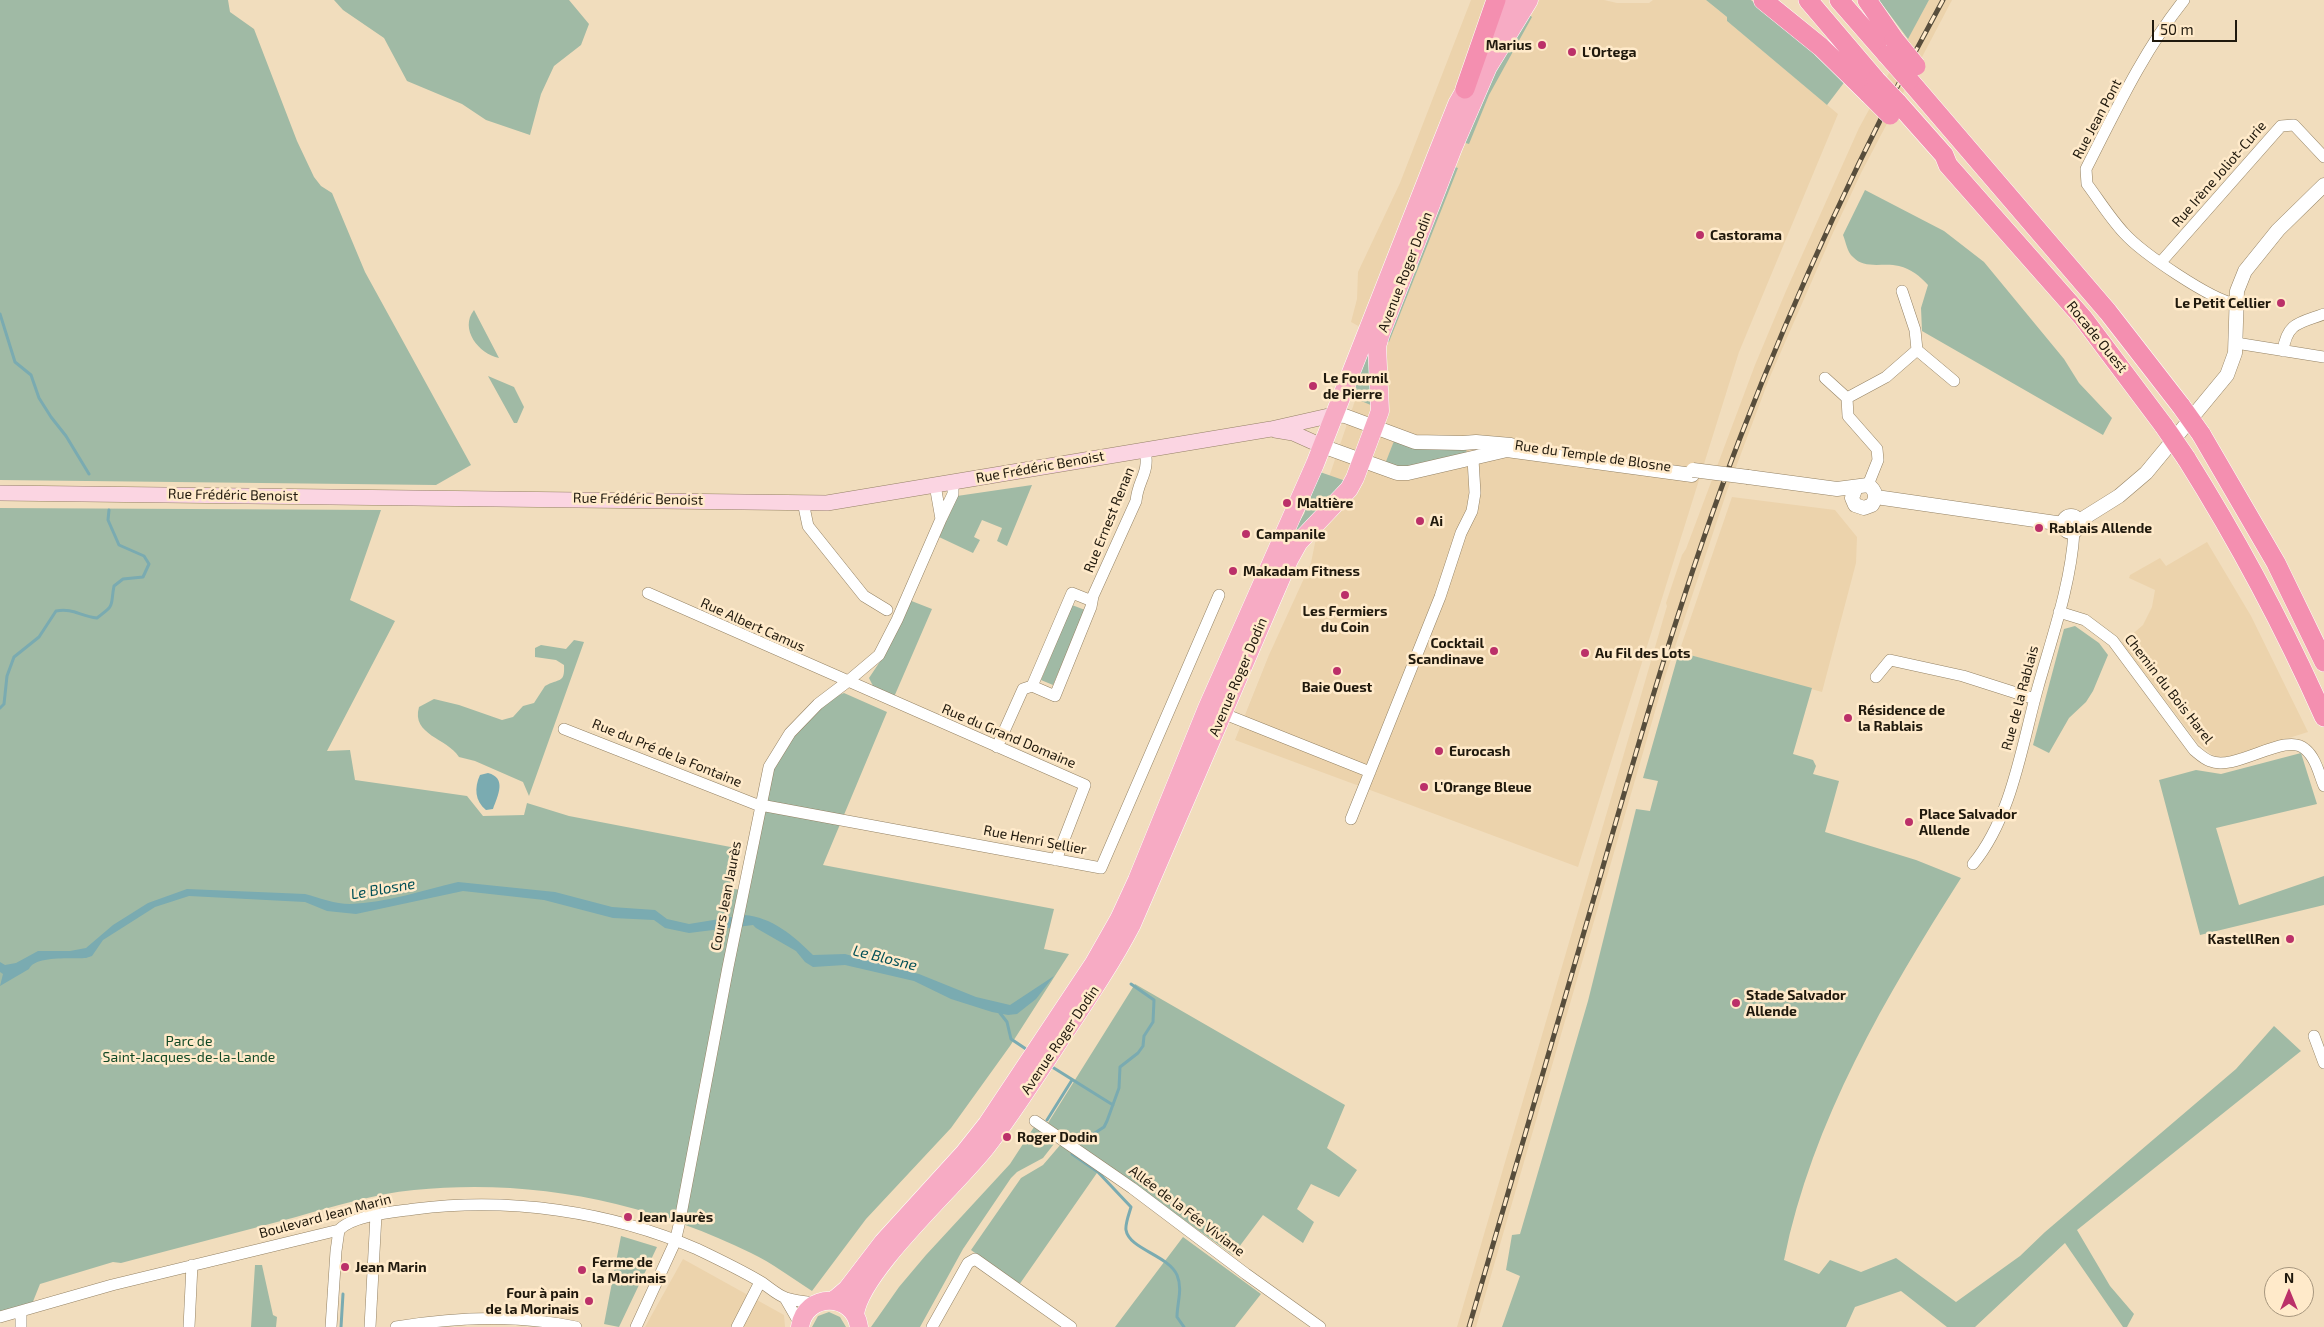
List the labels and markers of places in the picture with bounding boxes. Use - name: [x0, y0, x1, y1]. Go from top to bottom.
- place label: Marius: [1486, 37, 1532, 53]
- marker: Marius: [1536, 39, 1548, 51]
- place label: L'Ortega: [1582, 44, 1636, 60]
- marker: L'Ortega: [1566, 46, 1578, 58]
- place label: Castorama: [1710, 227, 1782, 243]
- marker: Castorama: [1694, 229, 1706, 241]
- place label: Le Petit Cellier: [2175, 295, 2271, 311]
- marker: Le Petit Cellier: [2275, 297, 2287, 309]
- place label: Le Fournil de Pierre: [1323, 370, 1388, 402]
- marker: Le Fournil de Pierre: [1307, 380, 1319, 392]
- place label: Maltière: [1297, 495, 1353, 511]
- marker: Maltière: [1281, 497, 1293, 509]
- place label: Ai: [1430, 513, 1443, 529]
- marker: Ai: [1414, 515, 1426, 527]
- place label: Rablais Allende: [2049, 520, 2152, 536]
- marker: Rablais Allende: [2033, 522, 2045, 534]
- place label: Campanile: [1256, 526, 1326, 542]
- marker: Campanile: [1240, 528, 1252, 540]
- place label: Makadam Fitness: [1243, 563, 1360, 579]
- marker: Makadam Fitness: [1227, 565, 1239, 577]
- marker: Les Fermiers du Coin: [1339, 589, 1351, 601]
- place label: Les Fermiers du Coin: [1303, 603, 1387, 636]
- place label: Cocktail Scandinave: [1408, 635, 1484, 668]
- marker: Cocktail Scandinave: [1488, 645, 1500, 657]
- place label: Au Fil des Lots: [1595, 645, 1690, 661]
- marker: Au Fil des Lots: [1579, 647, 1591, 659]
- marker: Baie Ouest: [1331, 665, 1343, 677]
- place label: Baie Ouest: [1302, 679, 1372, 695]
- place label: Résidence de la Rablais: [1858, 702, 1945, 734]
- marker: Résidence de la Rablais: [1842, 712, 1854, 724]
- place label: Eurocash: [1449, 743, 1510, 759]
- marker: Eurocash: [1433, 745, 1445, 757]
- place label: L'Orange Bleue: [1434, 779, 1532, 795]
- marker: L'Orange Bleue: [1418, 781, 1430, 793]
- place label: Place Salvador Allende: [1919, 806, 2017, 839]
- marker: Place Salvador Allende: [1903, 816, 1915, 828]
- place label: KastellRen: [2208, 931, 2280, 947]
- marker: KastellRen: [2284, 933, 2296, 945]
- place label: Stade Salvador Allende: [1746, 987, 1846, 1020]
- marker: Stade Salvador Allende: [1730, 997, 1742, 1009]
- place label: Roger Dodin: [1017, 1129, 1098, 1145]
- marker: Roger Dodin: [1001, 1131, 1013, 1143]
- place label: Jean Jaurès: [638, 1209, 713, 1225]
- marker: Jean Jaurès: [622, 1211, 634, 1223]
- place label: Ferme de la Morinais: [592, 1254, 666, 1286]
- place label: Jean Marin: [355, 1259, 427, 1275]
- marker: Jean Marin: [339, 1261, 351, 1273]
- marker: Ferme de la Morinais: [576, 1264, 588, 1276]
- place label: Four à pain de la Morinais: [486, 1285, 579, 1318]
- marker: Four à pain de la Morinais: [583, 1295, 595, 1307]

